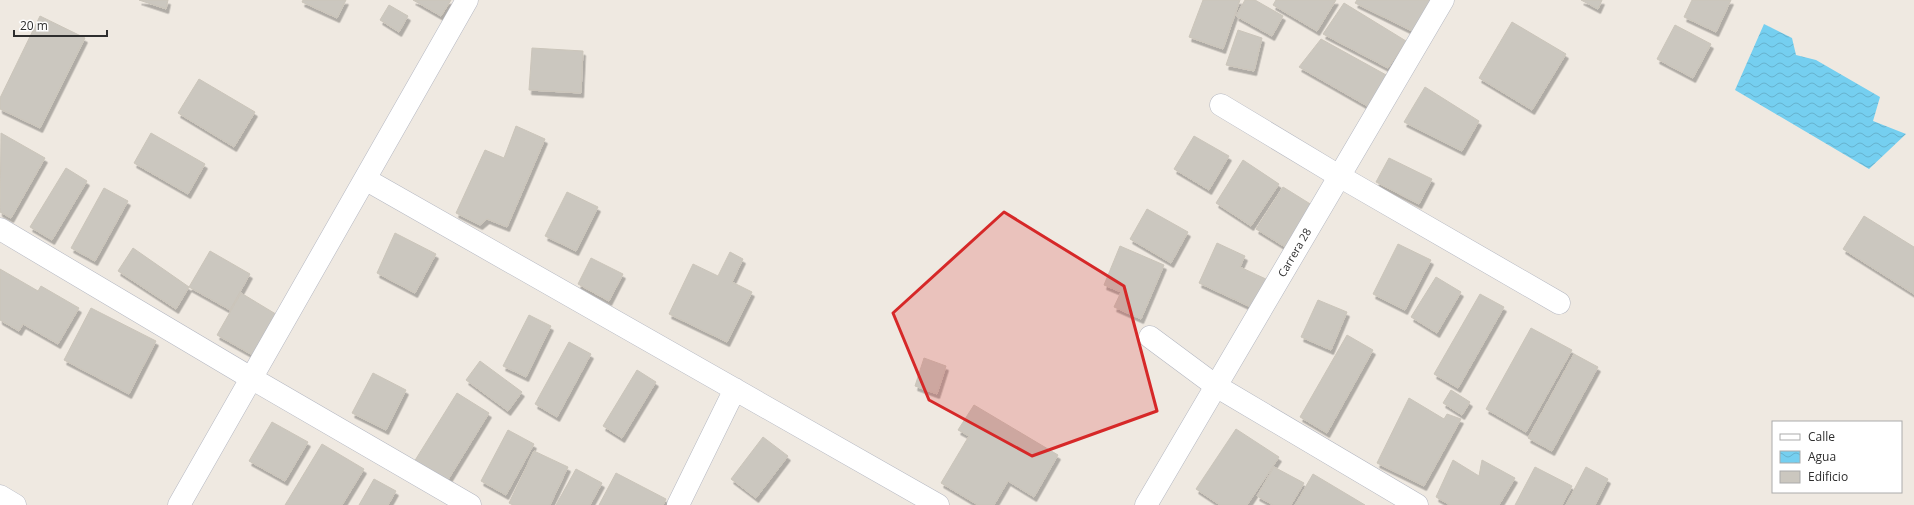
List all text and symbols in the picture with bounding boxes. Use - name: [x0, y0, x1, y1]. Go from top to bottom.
- scale bar: [14, 12, 107, 38]
- text: 20 m: [20, 17, 48, 34]
- street label: Carrera 28: [1274, 225, 1314, 279]
- legend: [1772, 421, 1902, 493]
- text: Calle: [1808, 428, 1835, 445]
- text: Agua: [1808, 448, 1836, 465]
- text: Edificio: [1808, 468, 1848, 485]

